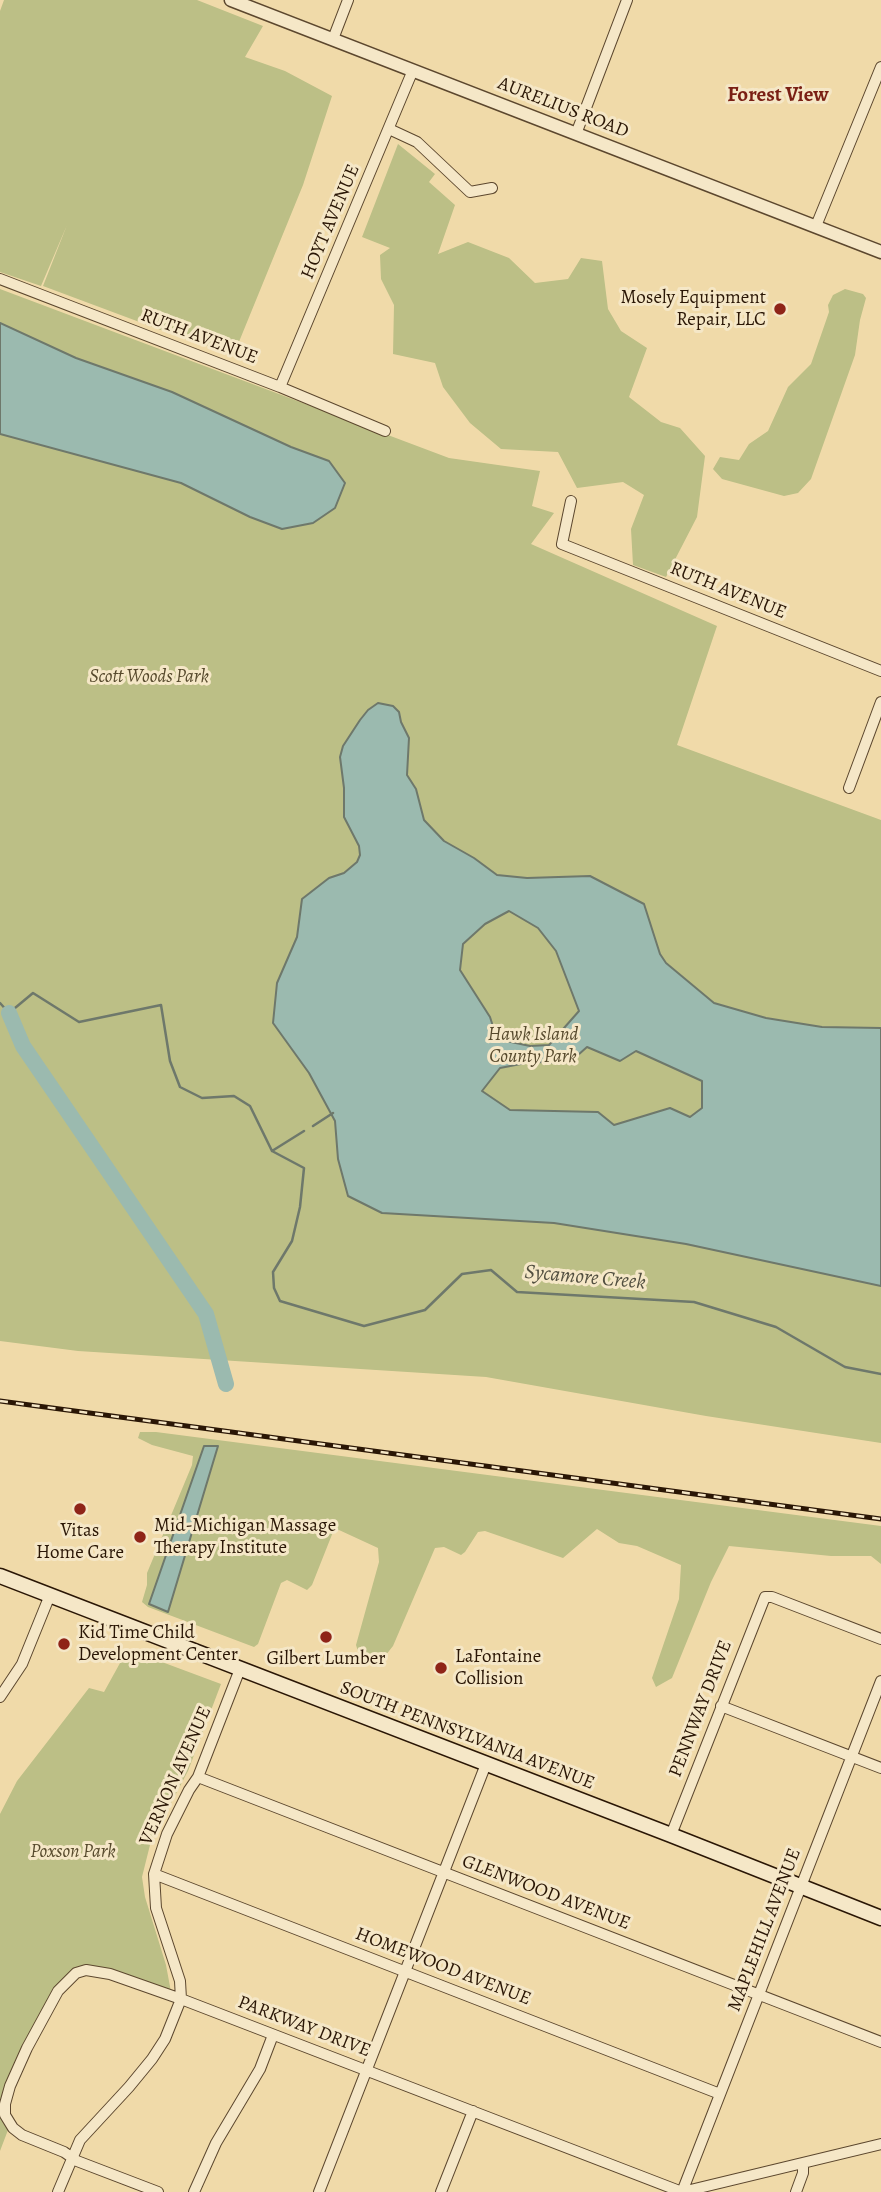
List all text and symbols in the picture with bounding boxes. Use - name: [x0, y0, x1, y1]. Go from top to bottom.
- street label: AURELIUS ROAD: [494, 73, 632, 143]
- district label: Forest View: [727, 83, 829, 109]
- street label: HOYT AVENUE: [297, 161, 365, 283]
- place label: Mosely Equipment Repair, LLC: [621, 287, 766, 331]
- marker: Mosely Equipment Repair, LLC: [772, 301, 788, 317]
- street label: RUTH AVENUE: [137, 304, 261, 370]
- street label: RUTH AVENUE: [666, 557, 790, 625]
- park label: Scott Woods Park: [89, 666, 209, 688]
- park label: Hawk Island County Park: [488, 1024, 578, 1068]
- water label: Sycamore Creek: [523, 1260, 647, 1296]
- marker: Vitas Home Care: [72, 1501, 88, 1517]
- place label: Mid-Michigan Massage Therapy Institute: [154, 1515, 336, 1559]
- place label: Vitas Home Care: [36, 1520, 124, 1564]
- marker: Mid-Michigan Massage Therapy Institute: [132, 1529, 148, 1545]
- place label: Kid Time Child Development Center: [78, 1622, 238, 1666]
- marker: Gilbert Lumber: [318, 1629, 334, 1645]
- marker: Kid Time Child Development Center: [56, 1636, 72, 1652]
- street label: PENNWAY DRIVE: [664, 1637, 738, 1781]
- place label: LaFontaine Collision: [455, 1646, 541, 1690]
- place label: Gilbert Lumber: [267, 1648, 385, 1670]
- marker: LaFontaine Collision: [433, 1660, 449, 1676]
- street label: SOUTH PENNSYLVANIA AVENUE: [336, 1677, 598, 1795]
- street label: VERNON AVENUE: [135, 1703, 217, 1849]
- park label: Poxson Park: [30, 1841, 116, 1863]
- street label: MAPLEHILL AVENUE: [723, 1845, 807, 2015]
- street label: GLENWOOD AVENUE: [459, 1850, 633, 1936]
- street label: HOMEWOOD AVENUE: [352, 1923, 534, 2011]
- street label: PARKWAY DRIVE: [234, 1991, 374, 2063]

